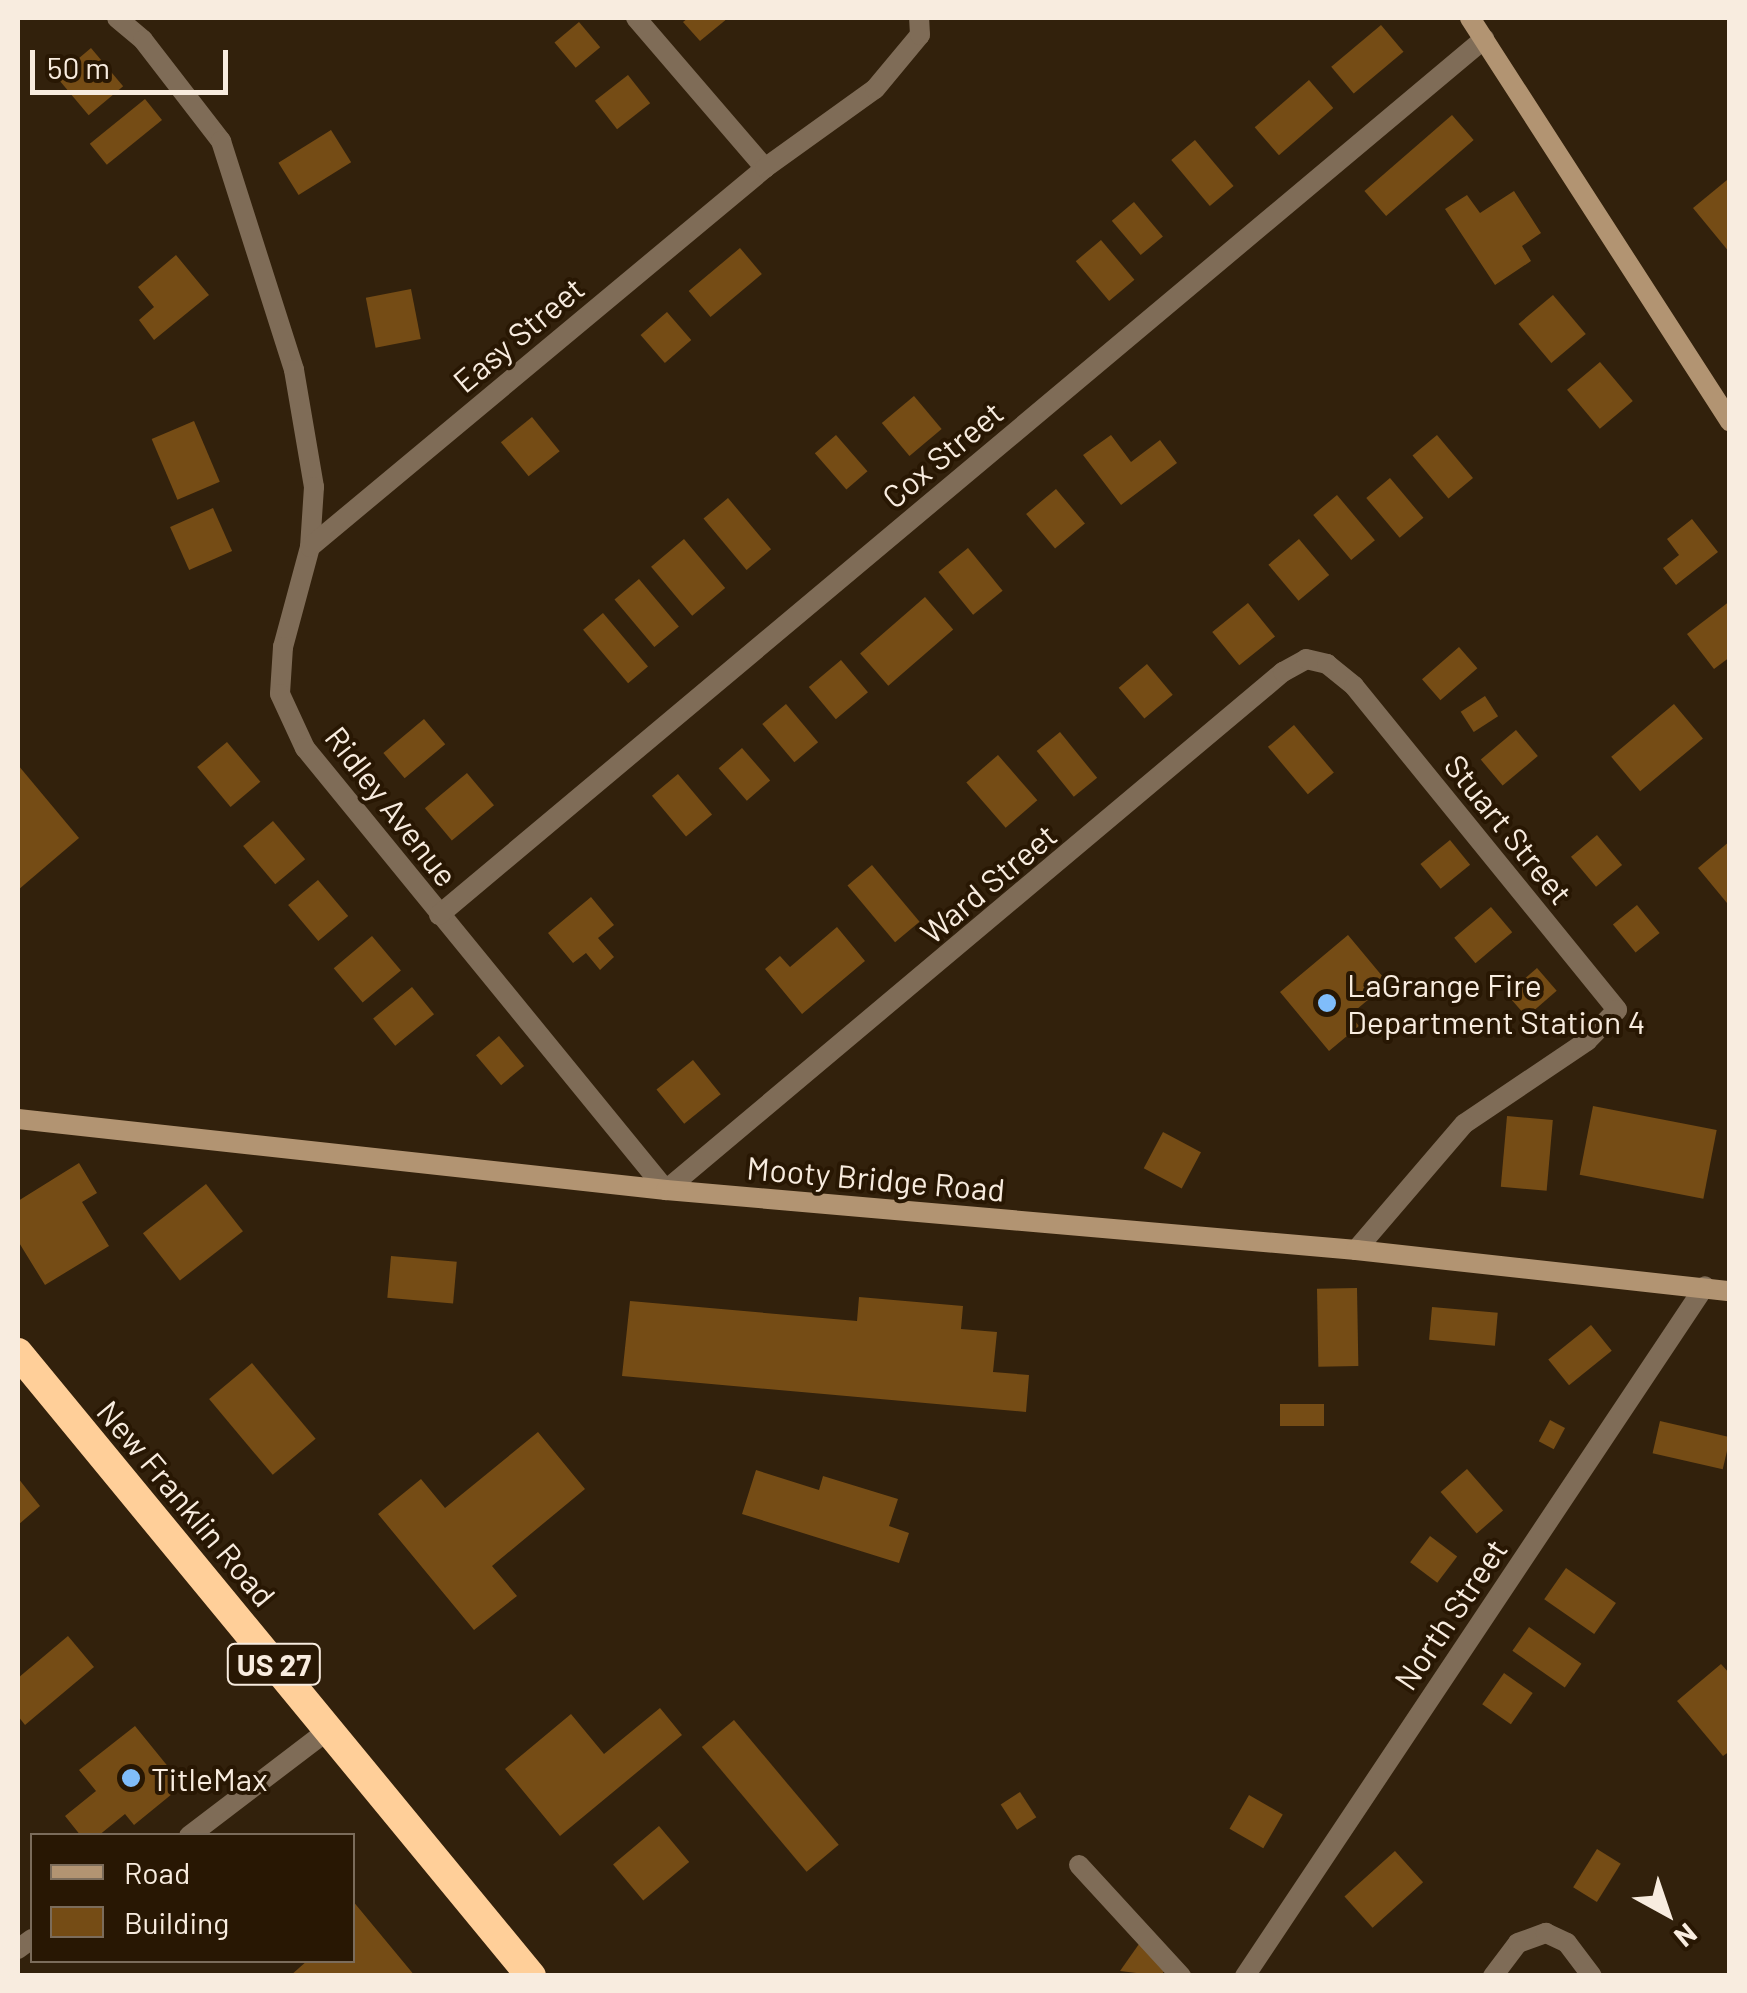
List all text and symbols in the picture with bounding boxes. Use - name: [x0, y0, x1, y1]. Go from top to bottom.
- scale bar: [35, 30, 232, 92]
- text: 50 m: [47, 49, 110, 85]
- street label: Easy Street: [445, 268, 591, 400]
- street label: Cox Street: [874, 393, 1010, 515]
- street label: Ridley Avenue: [318, 719, 466, 893]
- street label: Stuart Street: [1437, 746, 1581, 912]
- street label: Ward Street: [912, 815, 1064, 951]
- place label: LaGrange Fire Department Station 4: [1347, 966, 1645, 1041]
- marker: LaGrange Fire Department Station 4: [1316, 992, 1338, 1014]
- street label: Mooty Bridge Road: [745, 1148, 1007, 1208]
- street label: New Franklin Road: [90, 1392, 284, 1614]
- street label: North Street: [1385, 1531, 1515, 1697]
- road number: US 27: [226, 1639, 322, 1689]
- place label: TitleMax: [151, 1759, 267, 1797]
- marker: TitleMax: [120, 1767, 142, 1789]
- legend: [30, 1833, 355, 1963]
- text: Road: [124, 1854, 190, 1890]
- north arrow: [1617, 1863, 1717, 1963]
- text: Building: [124, 1904, 229, 1940]
- text: N: [1668, 1917, 1704, 1955]

